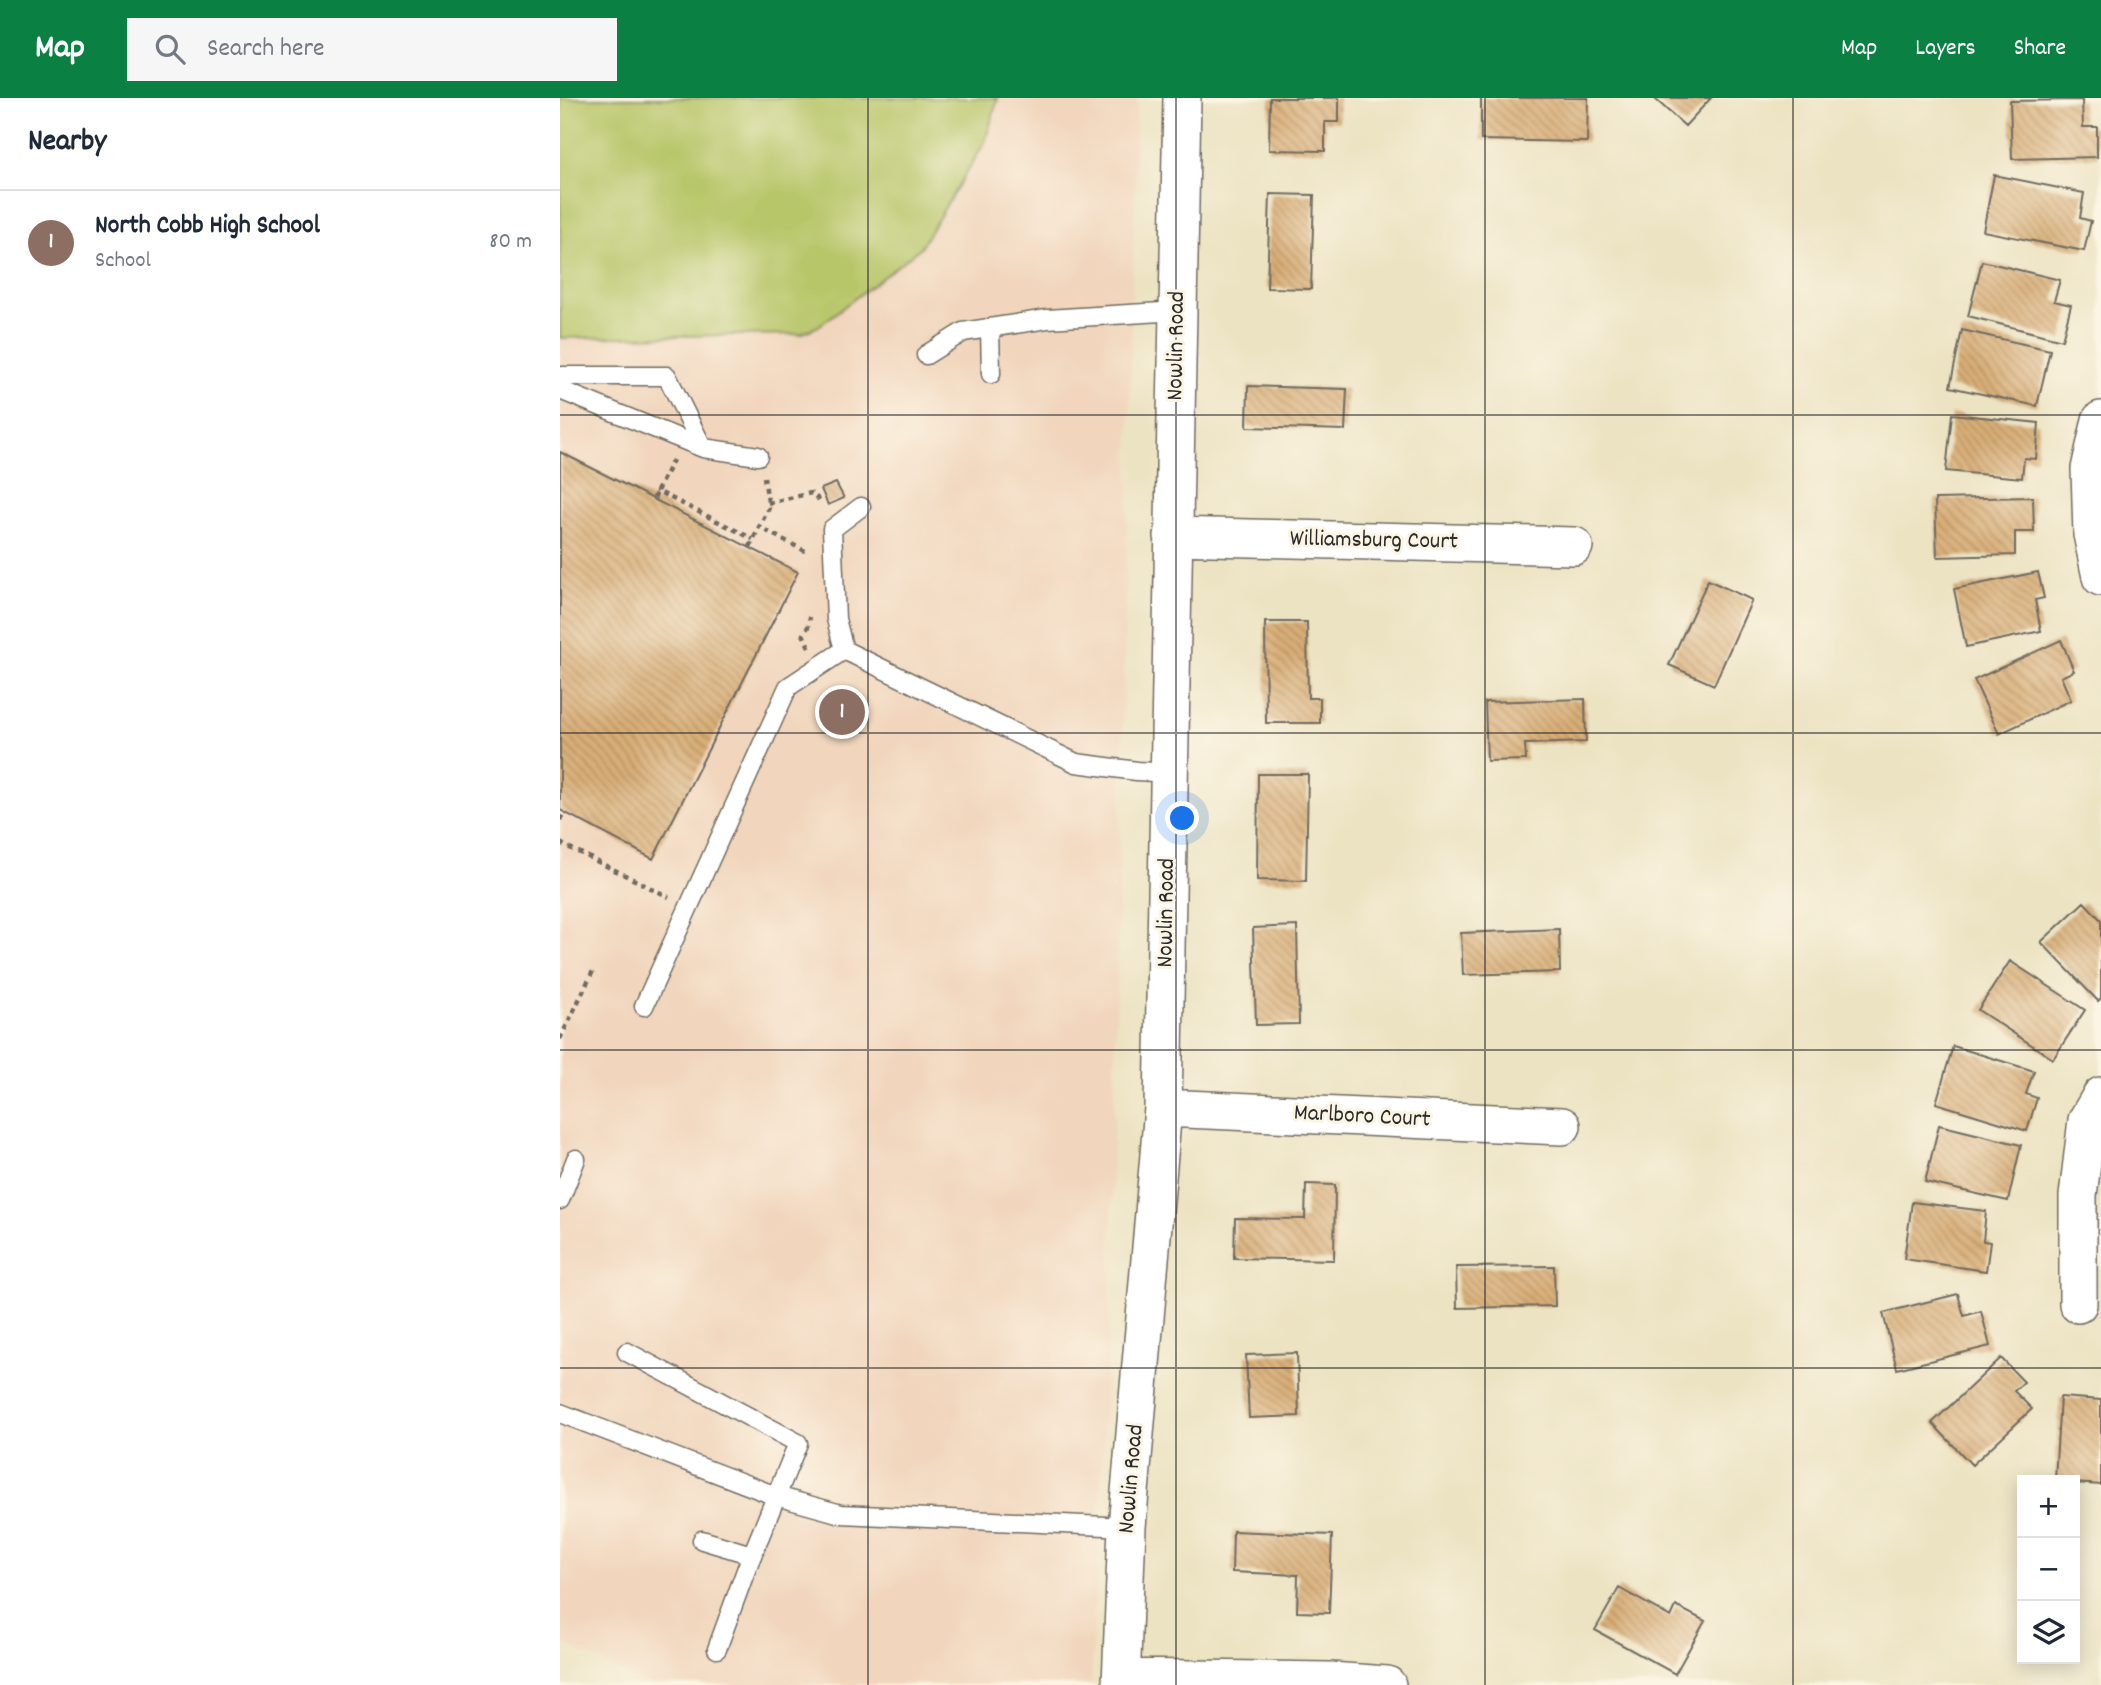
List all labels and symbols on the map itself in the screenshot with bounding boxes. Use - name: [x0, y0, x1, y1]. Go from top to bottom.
- street label: Nowlin Road: [1159, 291, 1195, 401]
- street label: Williamsburg Court: [1290, 523, 1458, 559]
- pin: 1: [819, 686, 865, 738]
- your location: [1165, 801, 1199, 835]
- street label: Nowlin Road: [1149, 858, 1185, 968]
- street label: Marlboro Court: [1293, 1096, 1431, 1138]
- street label: Nowlin Road: [1110, 1423, 1154, 1535]

